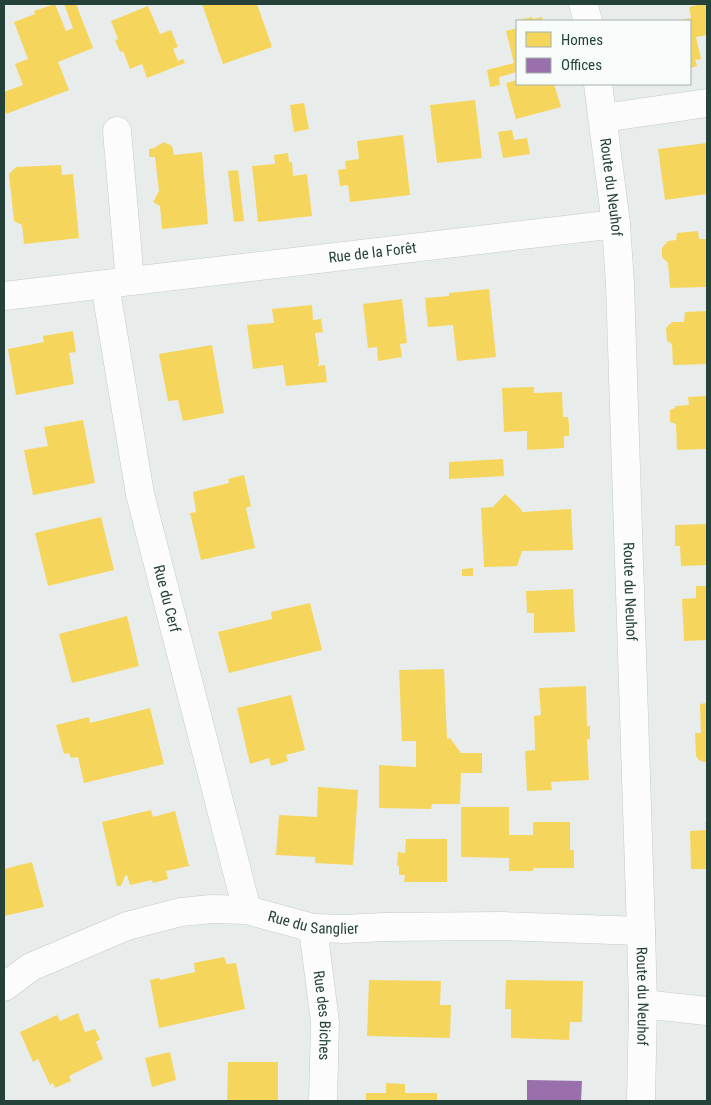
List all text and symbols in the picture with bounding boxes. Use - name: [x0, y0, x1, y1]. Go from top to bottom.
- legend: [516, 20, 691, 85]
- text: Homes: [561, 31, 603, 49]
- text: Offices: [561, 56, 602, 74]
- street label: Route du Neuhof: [596, 137, 626, 237]
- street label: Rue de la Forêt: [328, 239, 417, 267]
- street label: Route du Neuhof: [619, 542, 641, 642]
- street label: Rue du Cerf: [150, 563, 184, 635]
- street label: Rue du Sanglier: [266, 907, 360, 938]
- street label: Route du Neuhof: [632, 947, 652, 1046]
- street label: Rue des Biches: [310, 969, 334, 1061]

